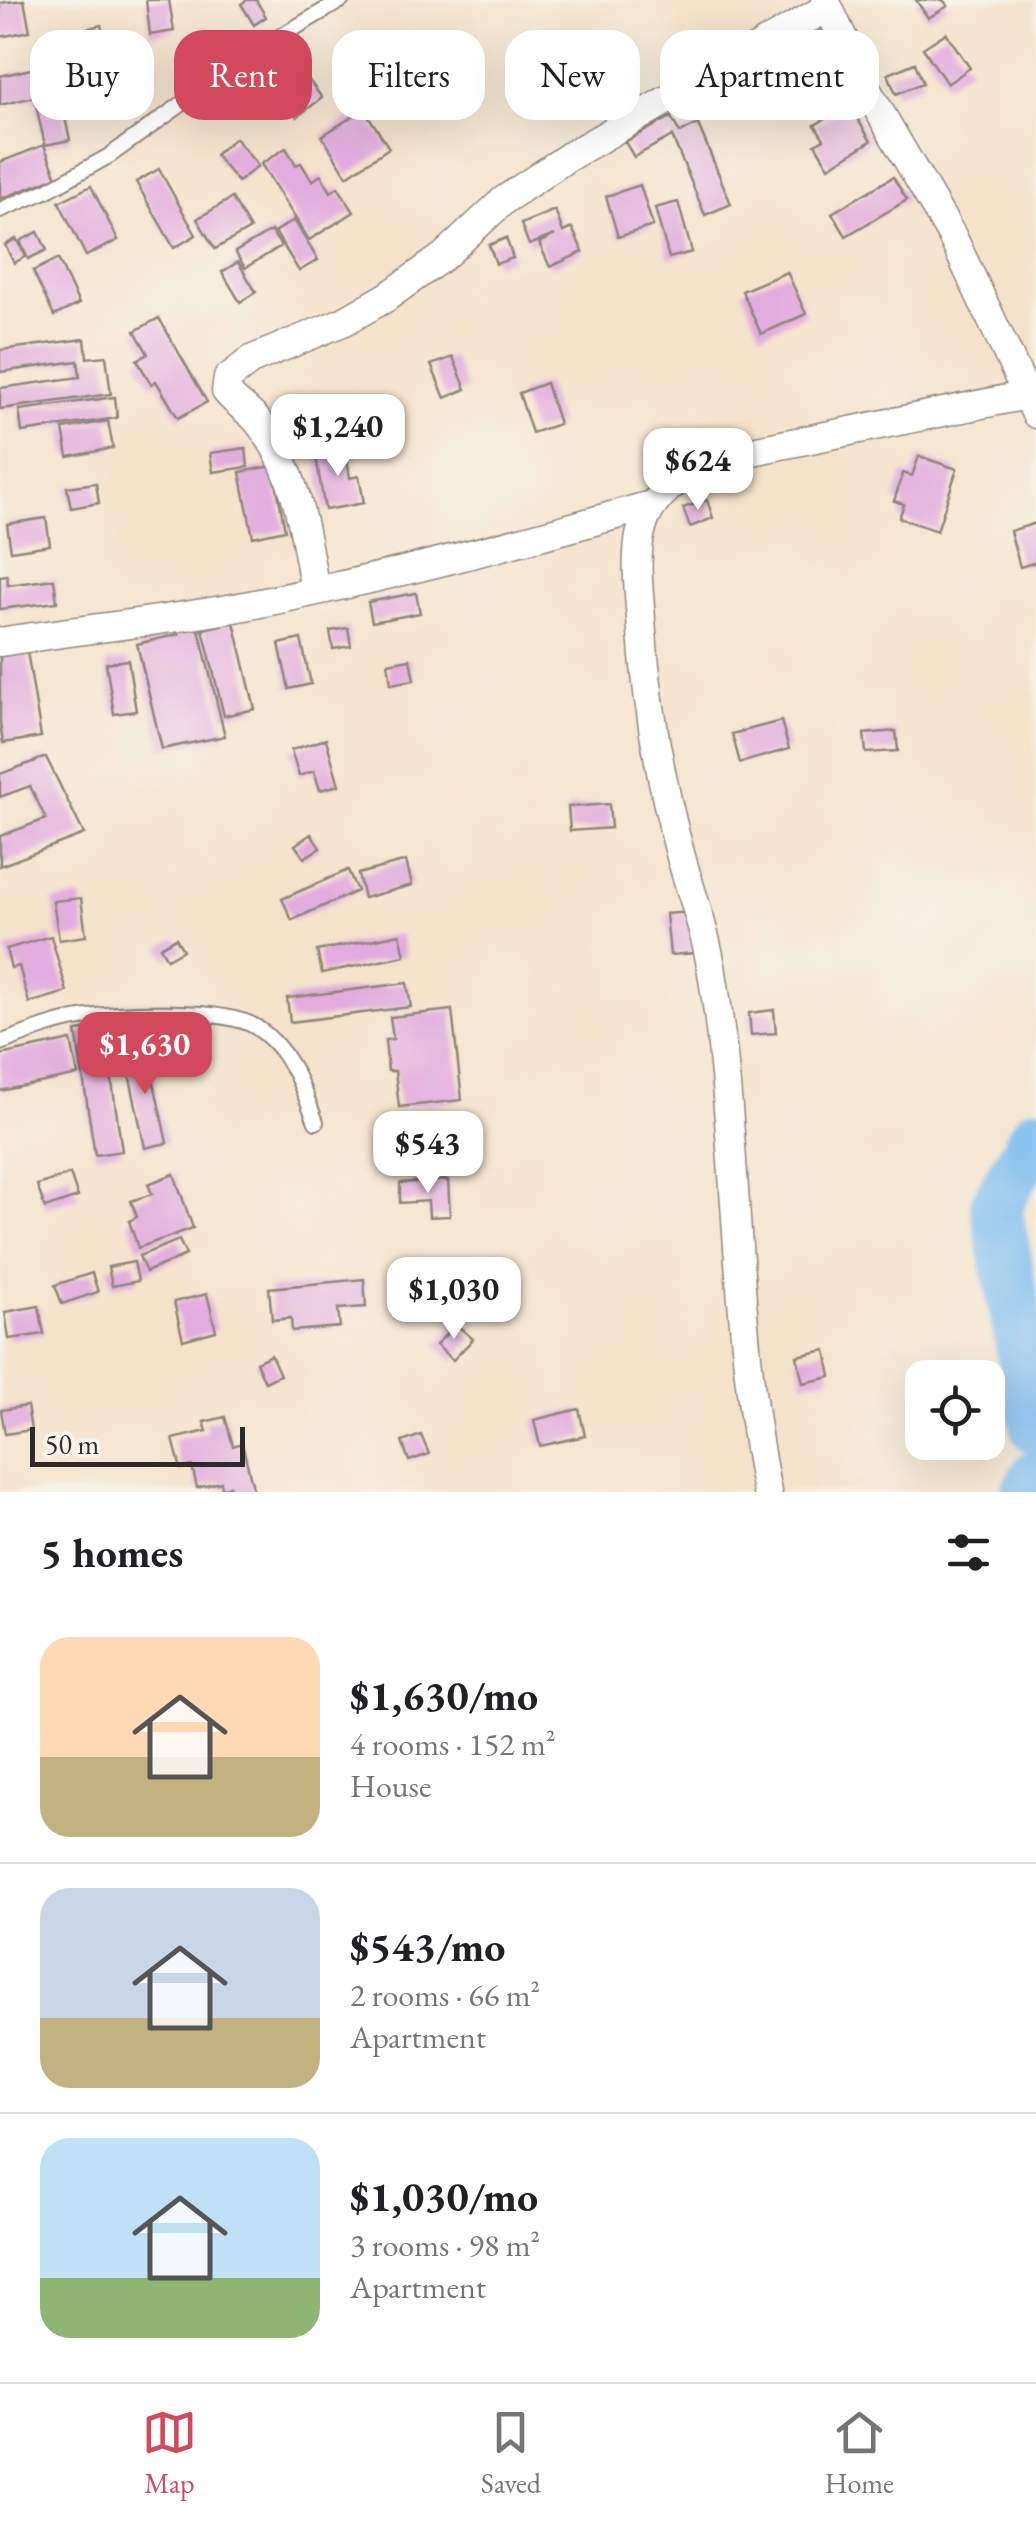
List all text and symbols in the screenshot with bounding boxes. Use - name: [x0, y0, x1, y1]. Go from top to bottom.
- chip: Buy: [30, 30, 154, 120]
- chip: Rent: [174, 30, 312, 120]
- chip: Filters: [332, 30, 485, 120]
- chip: New: [505, 30, 640, 120]
- chip: Apartment: [660, 30, 879, 120]
- pin: $1,240: [257, 394, 419, 479]
- text: $1,240: [293, 405, 383, 447]
- pin: $624: [639, 428, 757, 513]
- text: $624: [665, 439, 731, 481]
- pin: $1,630: [64, 1012, 226, 1097]
- text: $1,630: [100, 1023, 190, 1065]
- pin: $543: [369, 1111, 487, 1196]
- text: $543: [395, 1122, 461, 1164]
- pin: $1,030: [373, 1257, 535, 1342]
- text: $1,030: [409, 1268, 499, 1310]
- map controls: [905, 1360, 1005, 1460]
- button: locate: [905, 1360, 1005, 1460]
- scale bar: [30, 1422, 245, 1466]
- text: 50 m: [45, 1426, 99, 1462]
- text: 5 homes: [40, 1525, 183, 1580]
- icon: filters: [941, 1525, 996, 1580]
- text: $1,630/mo: [350, 1668, 538, 1723]
- icon: home: [120, 1677, 240, 1797]
- text: 4 rooms · 152 m²: [350, 1723, 556, 1765]
- text: House: [350, 1765, 431, 1807]
- text: $543/mo: [350, 1919, 506, 1974]
- icon: home: [120, 1928, 240, 2048]
- text: 2 rooms · 66 m²: [350, 1974, 540, 2016]
- text: Apartment: [350, 2016, 486, 2058]
- text: $1,030/mo: [350, 2169, 538, 2224]
- icon: home: [120, 2178, 240, 2298]
- text: 3 rooms · 98 m²: [350, 2224, 540, 2266]
- text: Apartment: [350, 2266, 486, 2308]
- tab: Map: [142, 2405, 197, 2501]
- tab: Saved: [481, 2405, 541, 2501]
- tab: Home: [825, 2405, 894, 2501]

